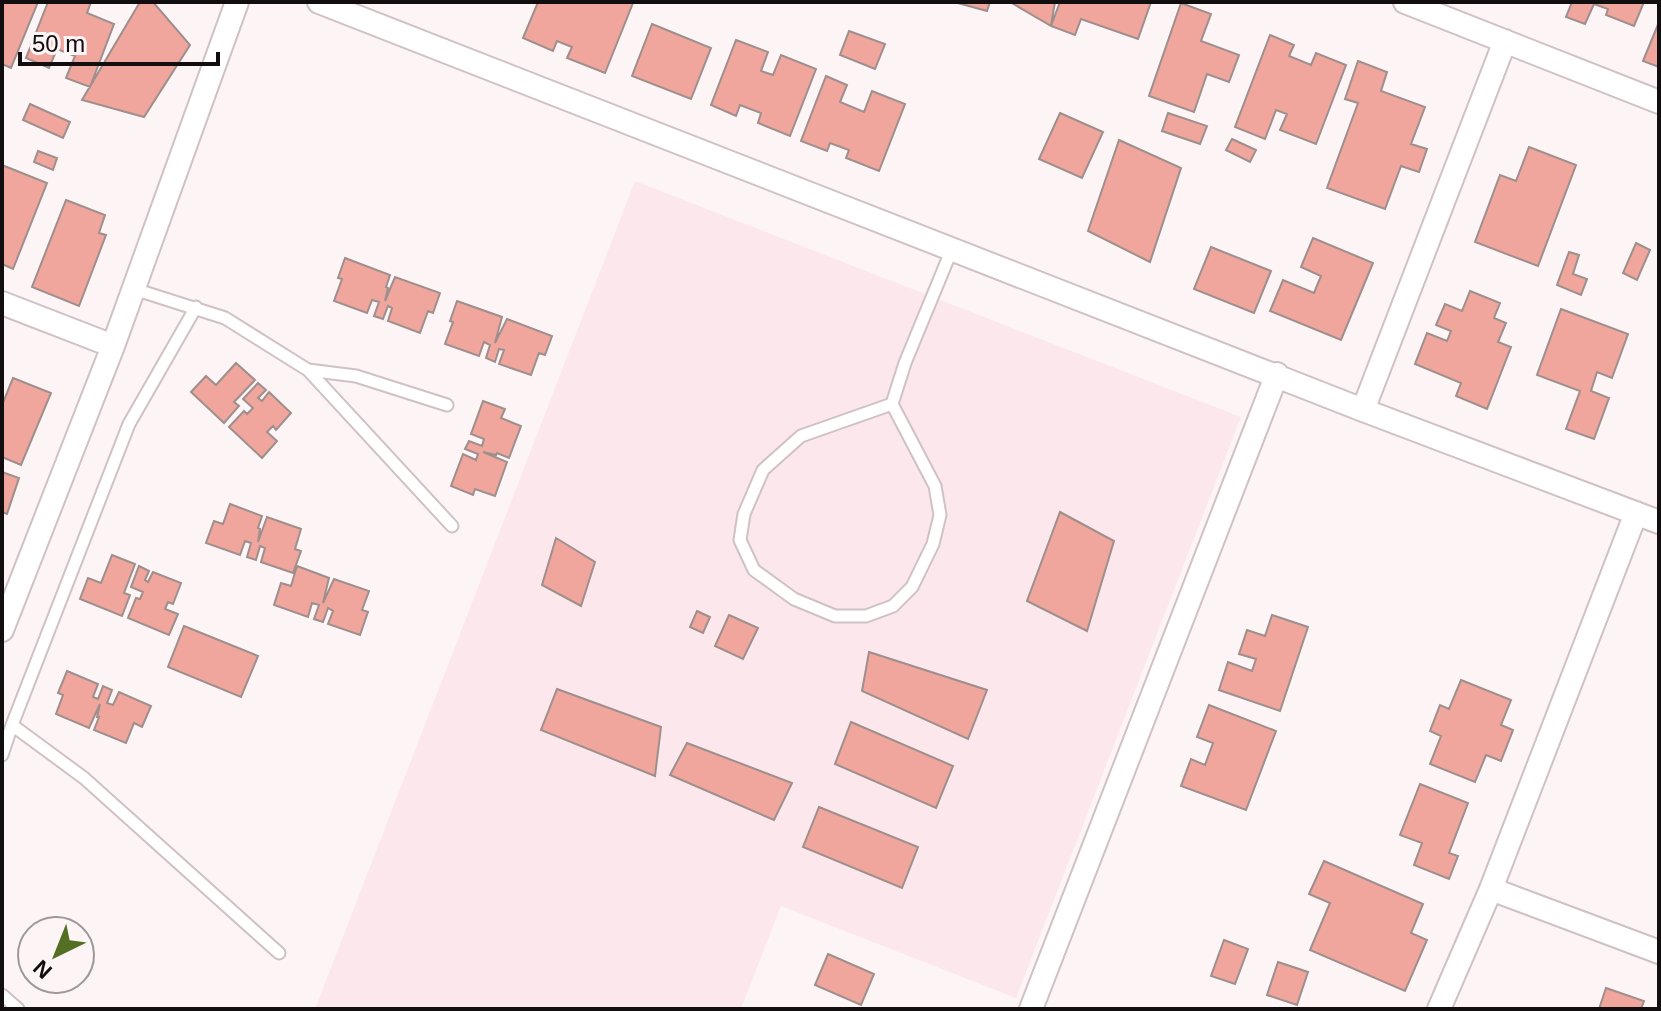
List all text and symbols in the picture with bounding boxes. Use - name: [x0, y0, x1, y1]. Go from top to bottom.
- scale bar: [20, 16, 218, 66]
- text: 50 m: [32, 30, 85, 57]
- north arrow: [16, 915, 96, 995]
- text: N: [28, 955, 57, 984]

